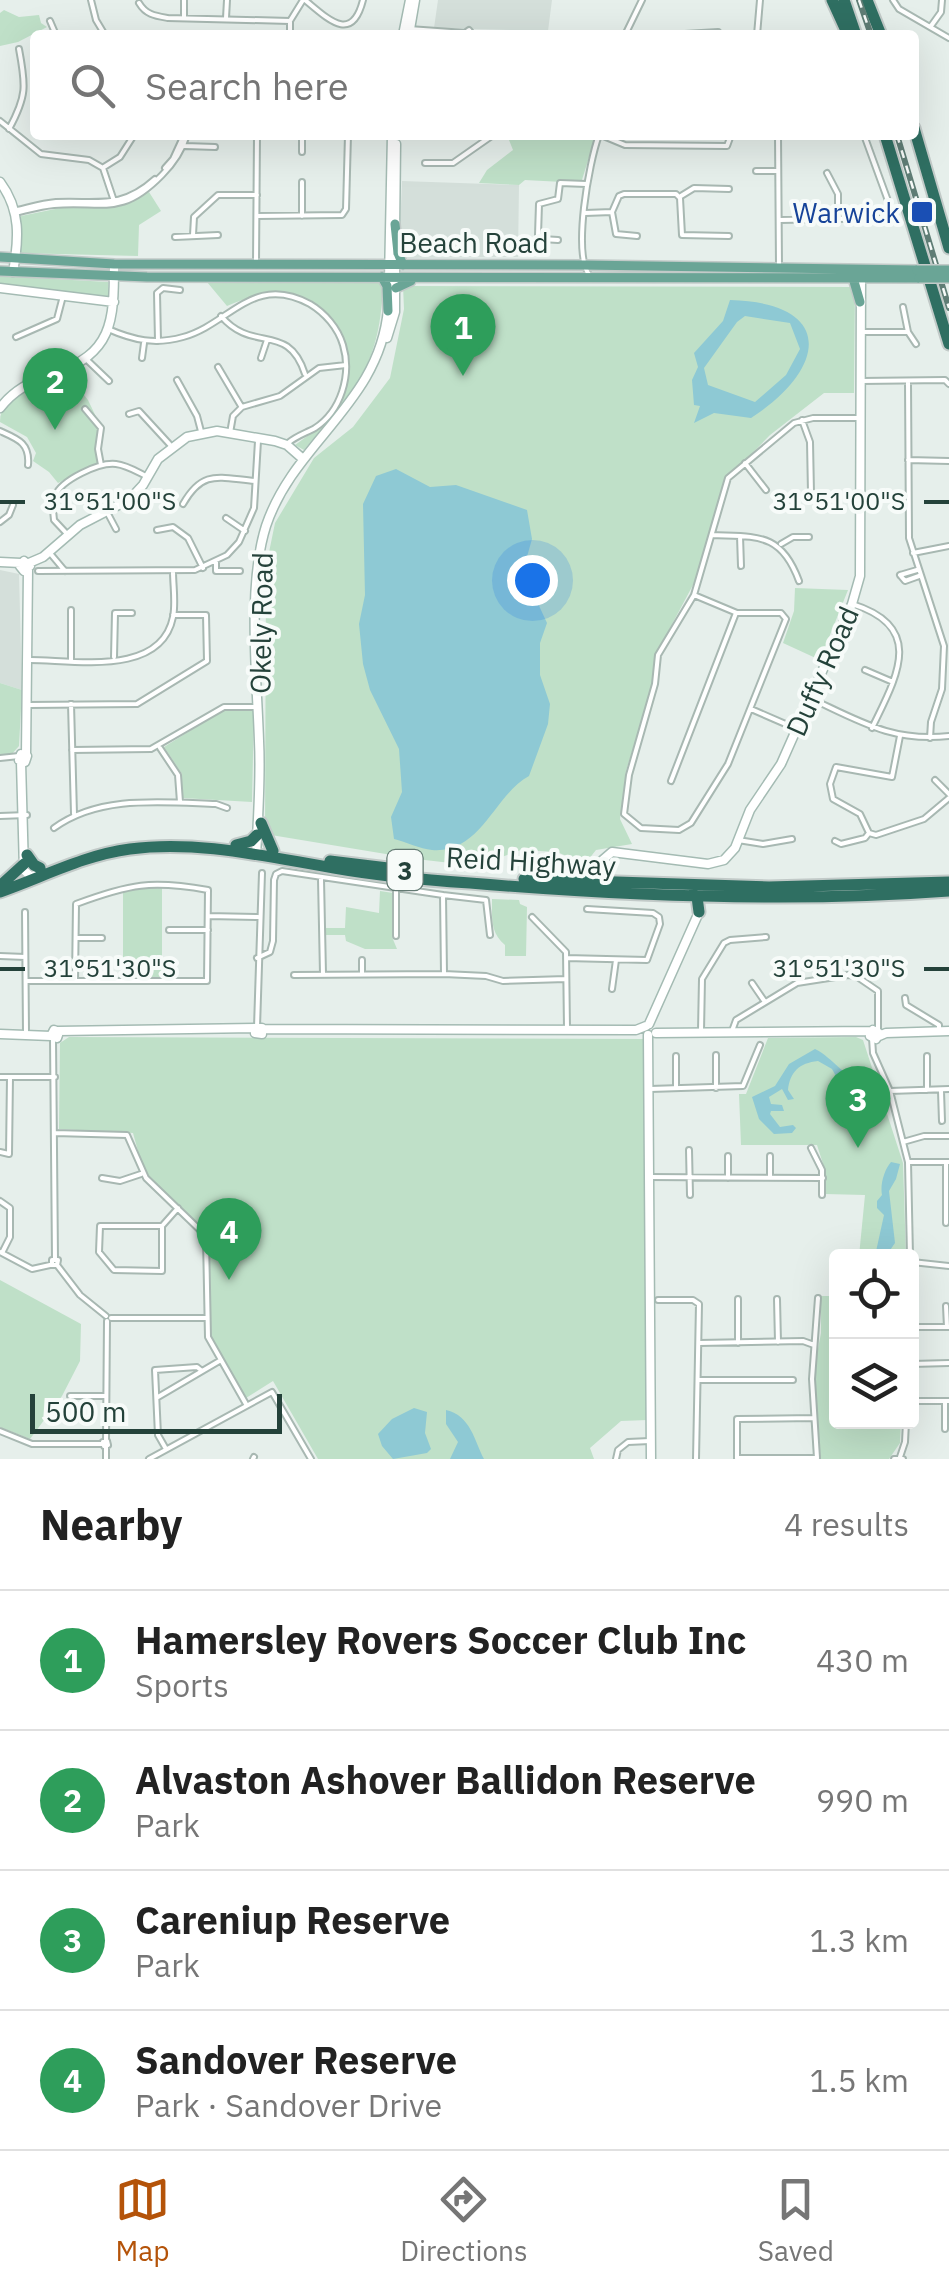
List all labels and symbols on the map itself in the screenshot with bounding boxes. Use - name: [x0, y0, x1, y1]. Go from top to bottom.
- place label: Warwick: [793, 194, 900, 231]
- marker: Warwick: [909, 199, 935, 225]
- street label: Beach Road: [399, 224, 549, 261]
- pin: 1: [430, 294, 496, 376]
- pin: 2: [22, 348, 88, 430]
- text: 31°51'00"S: [44, 484, 176, 517]
- text: 31°51'00"S: [773, 484, 905, 517]
- street label: Okely Road: [241, 552, 281, 694]
- your location: [507, 555, 558, 606]
- street label: Duffy Road: [777, 600, 867, 742]
- street label: Reid Highway: [445, 838, 617, 884]
- road number: 3: [388, 850, 422, 890]
- text: 31°51'30"S: [44, 951, 176, 984]
- text: 31°51'30"S: [773, 951, 905, 984]
- pin: 3: [826, 1066, 890, 1148]
- pin: 4: [196, 1198, 262, 1280]
- scale bar: [30, 1389, 282, 1434]

